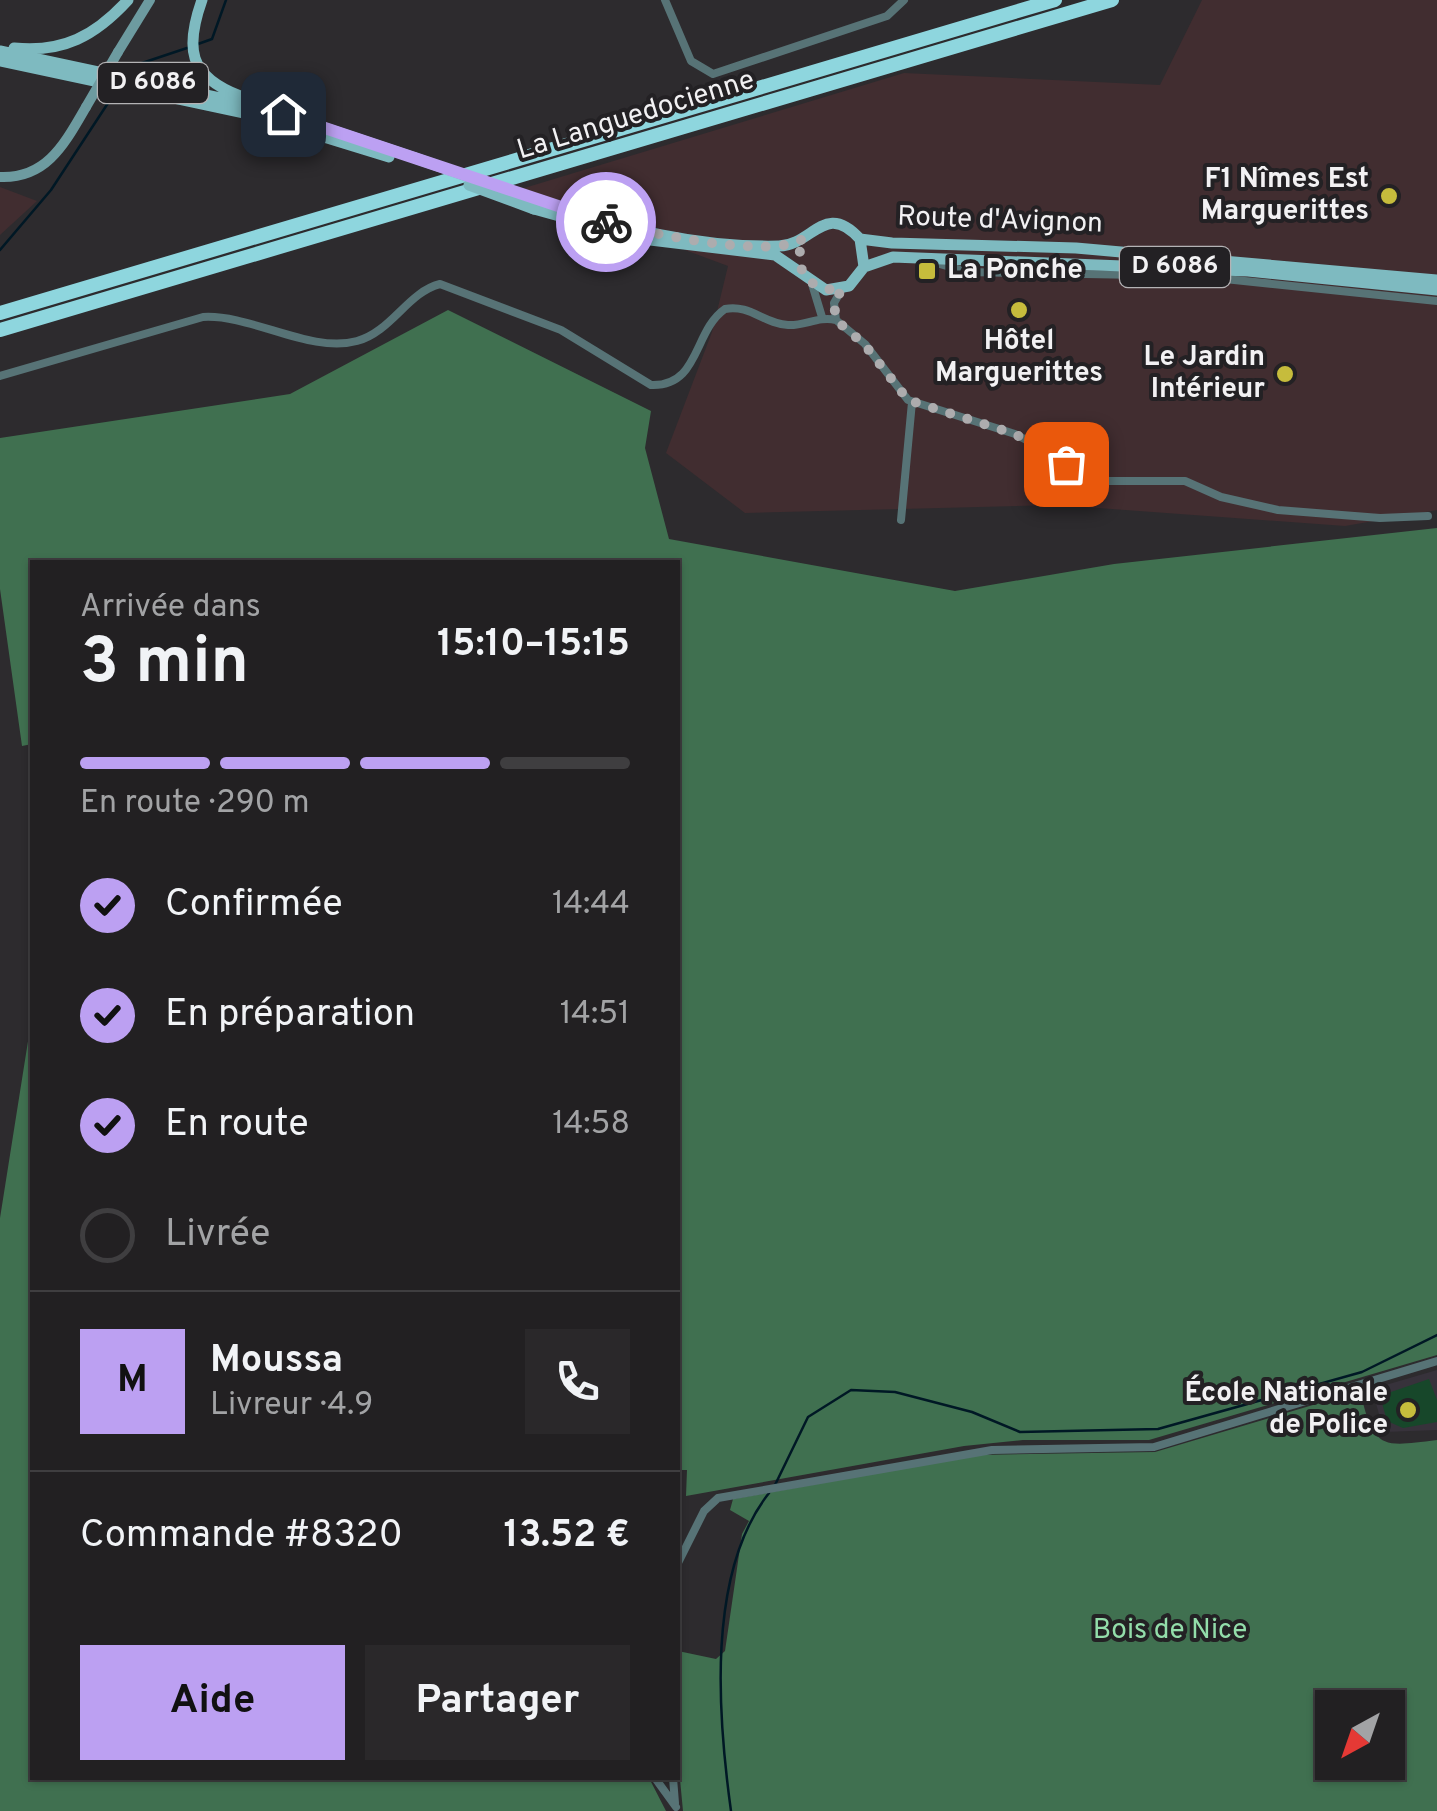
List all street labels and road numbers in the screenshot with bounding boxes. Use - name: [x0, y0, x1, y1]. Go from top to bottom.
- road number: D 6086: [98, 63, 208, 103]
- street label: La Languedocienne: [513, 63, 759, 169]
- street label: Route d'Avignon: [897, 199, 1103, 243]
- road number: D 6086: [1120, 247, 1230, 287]

